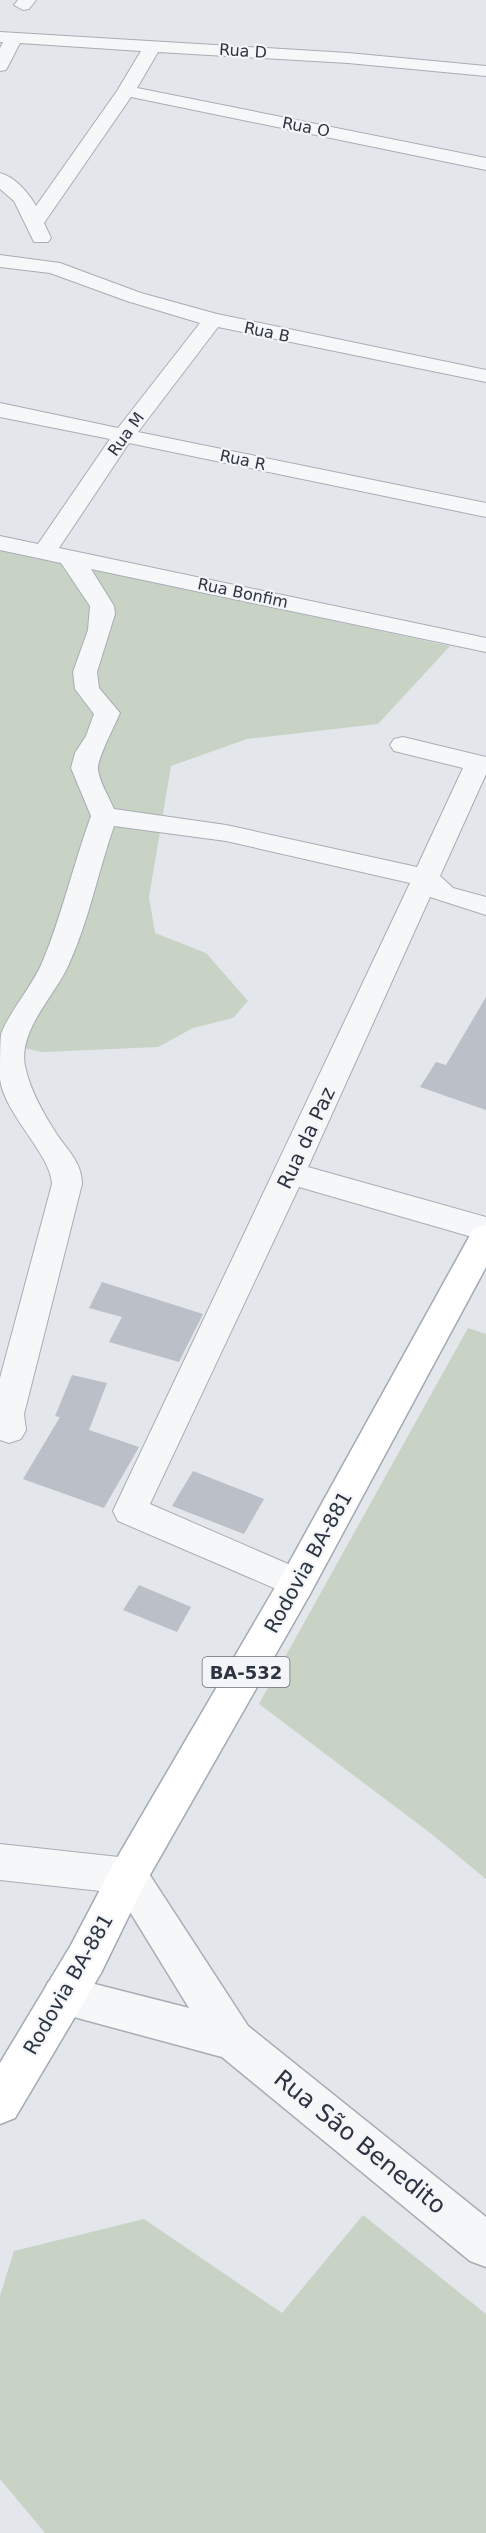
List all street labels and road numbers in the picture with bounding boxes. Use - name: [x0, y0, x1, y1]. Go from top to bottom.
- street label: Rua D: [219, 40, 267, 62]
- street label: Rua O: [281, 113, 331, 141]
- street label: Rua B: [242, 318, 292, 346]
- street label: Rua M: [104, 409, 148, 459]
- street label: Rua R: [218, 446, 268, 474]
- street label: Rua Bonfim: [196, 574, 290, 612]
- street label: Rua da Paz: [272, 1083, 340, 1193]
- street label: Rodovia BA-881: [259, 1487, 357, 1637]
- road number: BA-532: [202, 1657, 290, 1687]
- street label: Rodovia BA-881: [18, 1909, 118, 2059]
- street label: Rua São Benedito: [269, 2064, 451, 2220]

